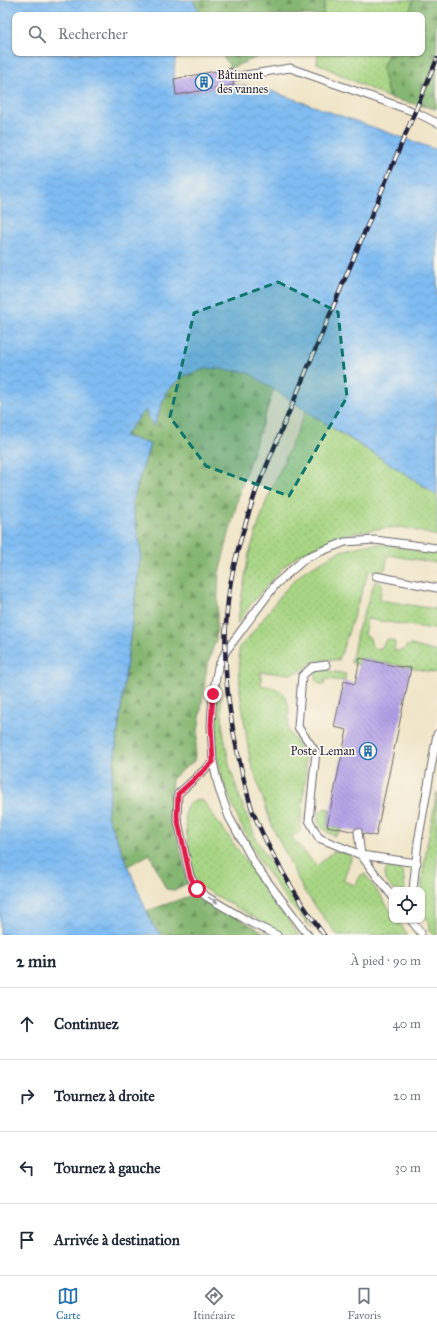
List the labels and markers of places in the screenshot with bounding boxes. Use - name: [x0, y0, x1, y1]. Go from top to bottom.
- place label: Bâtiment des vannes: [217, 68, 268, 96]
- building icon: Bâtiment des vannes: [194, 72, 214, 92]
- building icon: Poste Leman: [358, 741, 378, 761]
- place label: Poste Leman: [291, 744, 356, 758]

